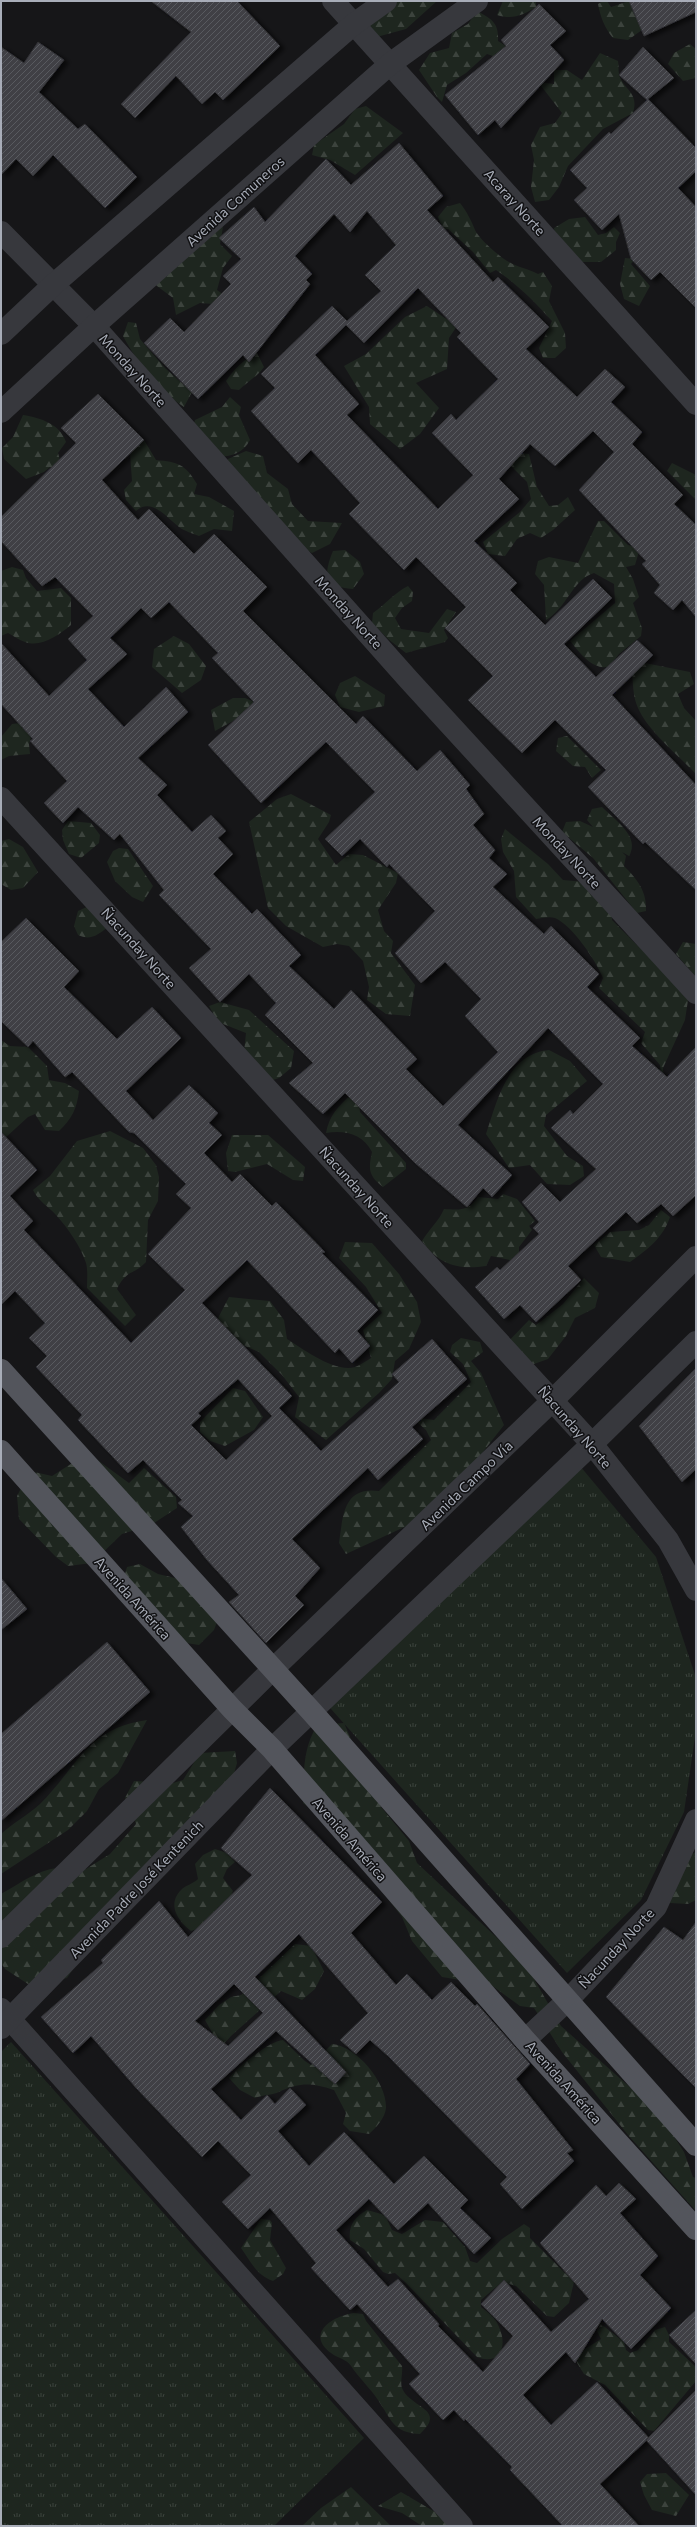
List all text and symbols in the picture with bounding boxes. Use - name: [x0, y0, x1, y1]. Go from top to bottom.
- street label: Avenida Comuneros: [182, 152, 288, 250]
- street label: Acaray Norte: [481, 165, 549, 239]
- street label: Monday Norte: [96, 330, 170, 410]
- street label: Monday Norte: [312, 572, 386, 652]
- street label: Monday Norte: [529, 812, 605, 892]
- street label: Ñacunday Norte: [98, 904, 180, 992]
- street label: Ñacunday Norte: [316, 1143, 398, 1231]
- street label: Ñacunday Norte: [535, 1382, 615, 1472]
- street label: Avenida Campo Vía: [416, 1437, 516, 1533]
- street label: Avenida América: [91, 1553, 175, 1643]
- street label: Avenida América: [309, 1793, 391, 1885]
- street label: Avenida Padre José Kentenich: [65, 1816, 207, 1962]
- street label: Ñacunday Norte: [575, 1904, 657, 1992]
- street label: Avenida América: [522, 2037, 606, 2127]

